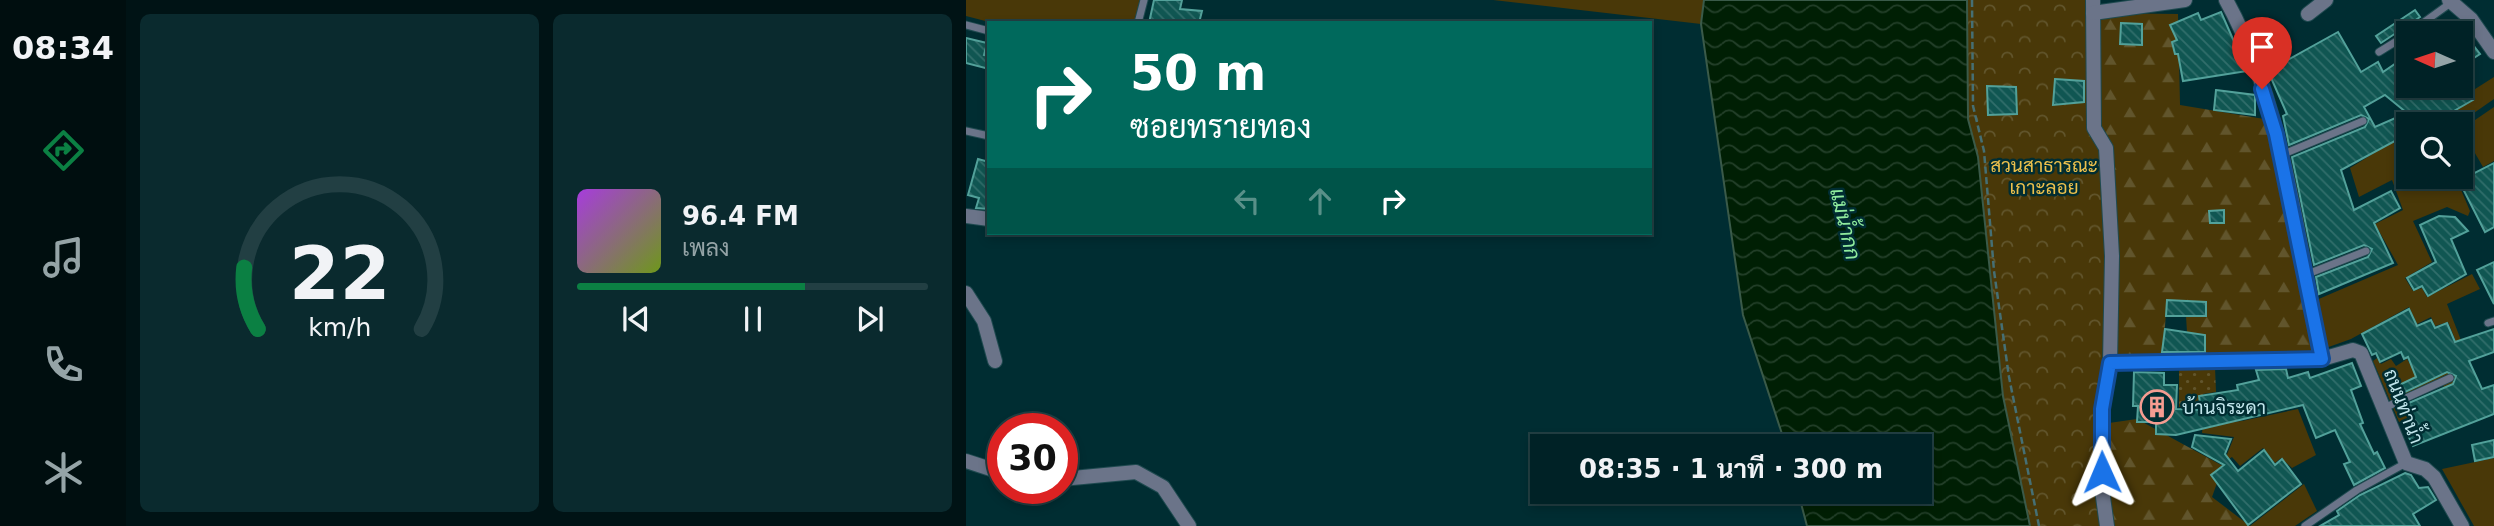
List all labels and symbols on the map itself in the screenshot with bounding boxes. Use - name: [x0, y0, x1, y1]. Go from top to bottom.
- pin: [2232, 17, 2292, 89]
- north arrow: [2396, 21, 2473, 98]
- park label: สวนสาธารณะ เกาะลอย: [1990, 154, 2098, 198]
- water label: แม่น้ำกก: [1825, 184, 1871, 262]
- street label: ถนนท่าน้ำ: [2380, 364, 2432, 446]
- building icon: บ้านจิระดา: [2138, 388, 2176, 426]
- place label: บ้านจิระดา: [2182, 396, 2266, 418]
- speed limit sign: 30: [987, 413, 1078, 504]
- position arrow: [2065, 435, 2139, 509]

